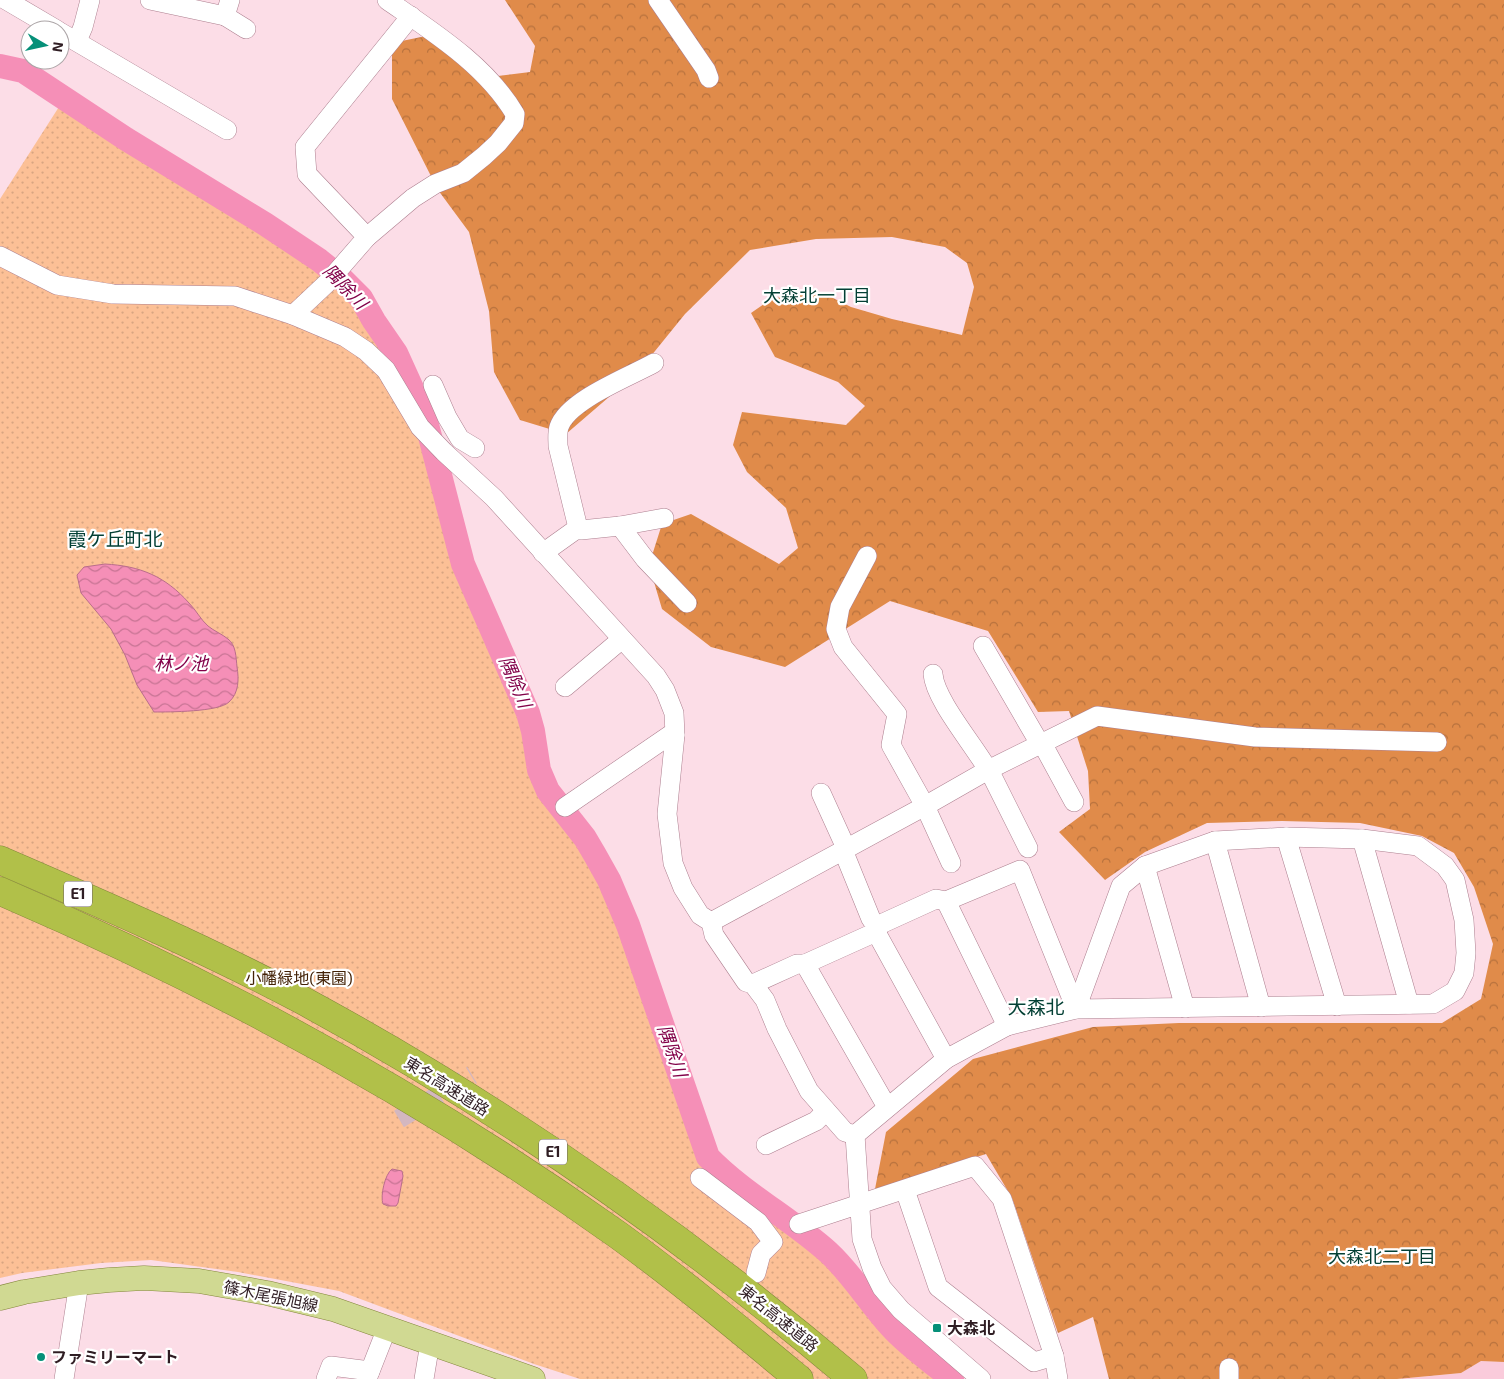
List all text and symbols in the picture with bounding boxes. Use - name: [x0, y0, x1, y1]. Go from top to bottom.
- north arrow: [20, 20, 70, 70]
- text: N: [49, 41, 68, 53]
- water label: 隅除川: [319, 259, 374, 315]
- district label: 大森北一丁目: [763, 284, 871, 306]
- district label: 霞ケ丘町北: [67, 527, 163, 550]
- water label: 林ノ池: [154, 652, 210, 674]
- water label: 隅除川: [495, 652, 537, 713]
- road number: E1: [64, 882, 92, 906]
- park label: 小幡緑地(東園): [245, 968, 353, 987]
- district label: 大森北: [1007, 995, 1065, 1018]
- water label: 隅除川: [654, 1022, 693, 1082]
- street label: 東名高速道路: [402, 1052, 493, 1119]
- road number: E1: [539, 1140, 567, 1164]
- district label: 大森北二丁目: [1328, 1245, 1436, 1267]
- street label: 篠木尾張旭線: [222, 1276, 320, 1315]
- street label: 東名高速道路: [736, 1280, 823, 1355]
- place label: 大森北: [947, 1318, 995, 1337]
- marker: 大森北: [931, 1322, 943, 1334]
- place label: ファミリーマート: [51, 1347, 179, 1366]
- marker: ファミリーマート: [35, 1351, 47, 1363]

